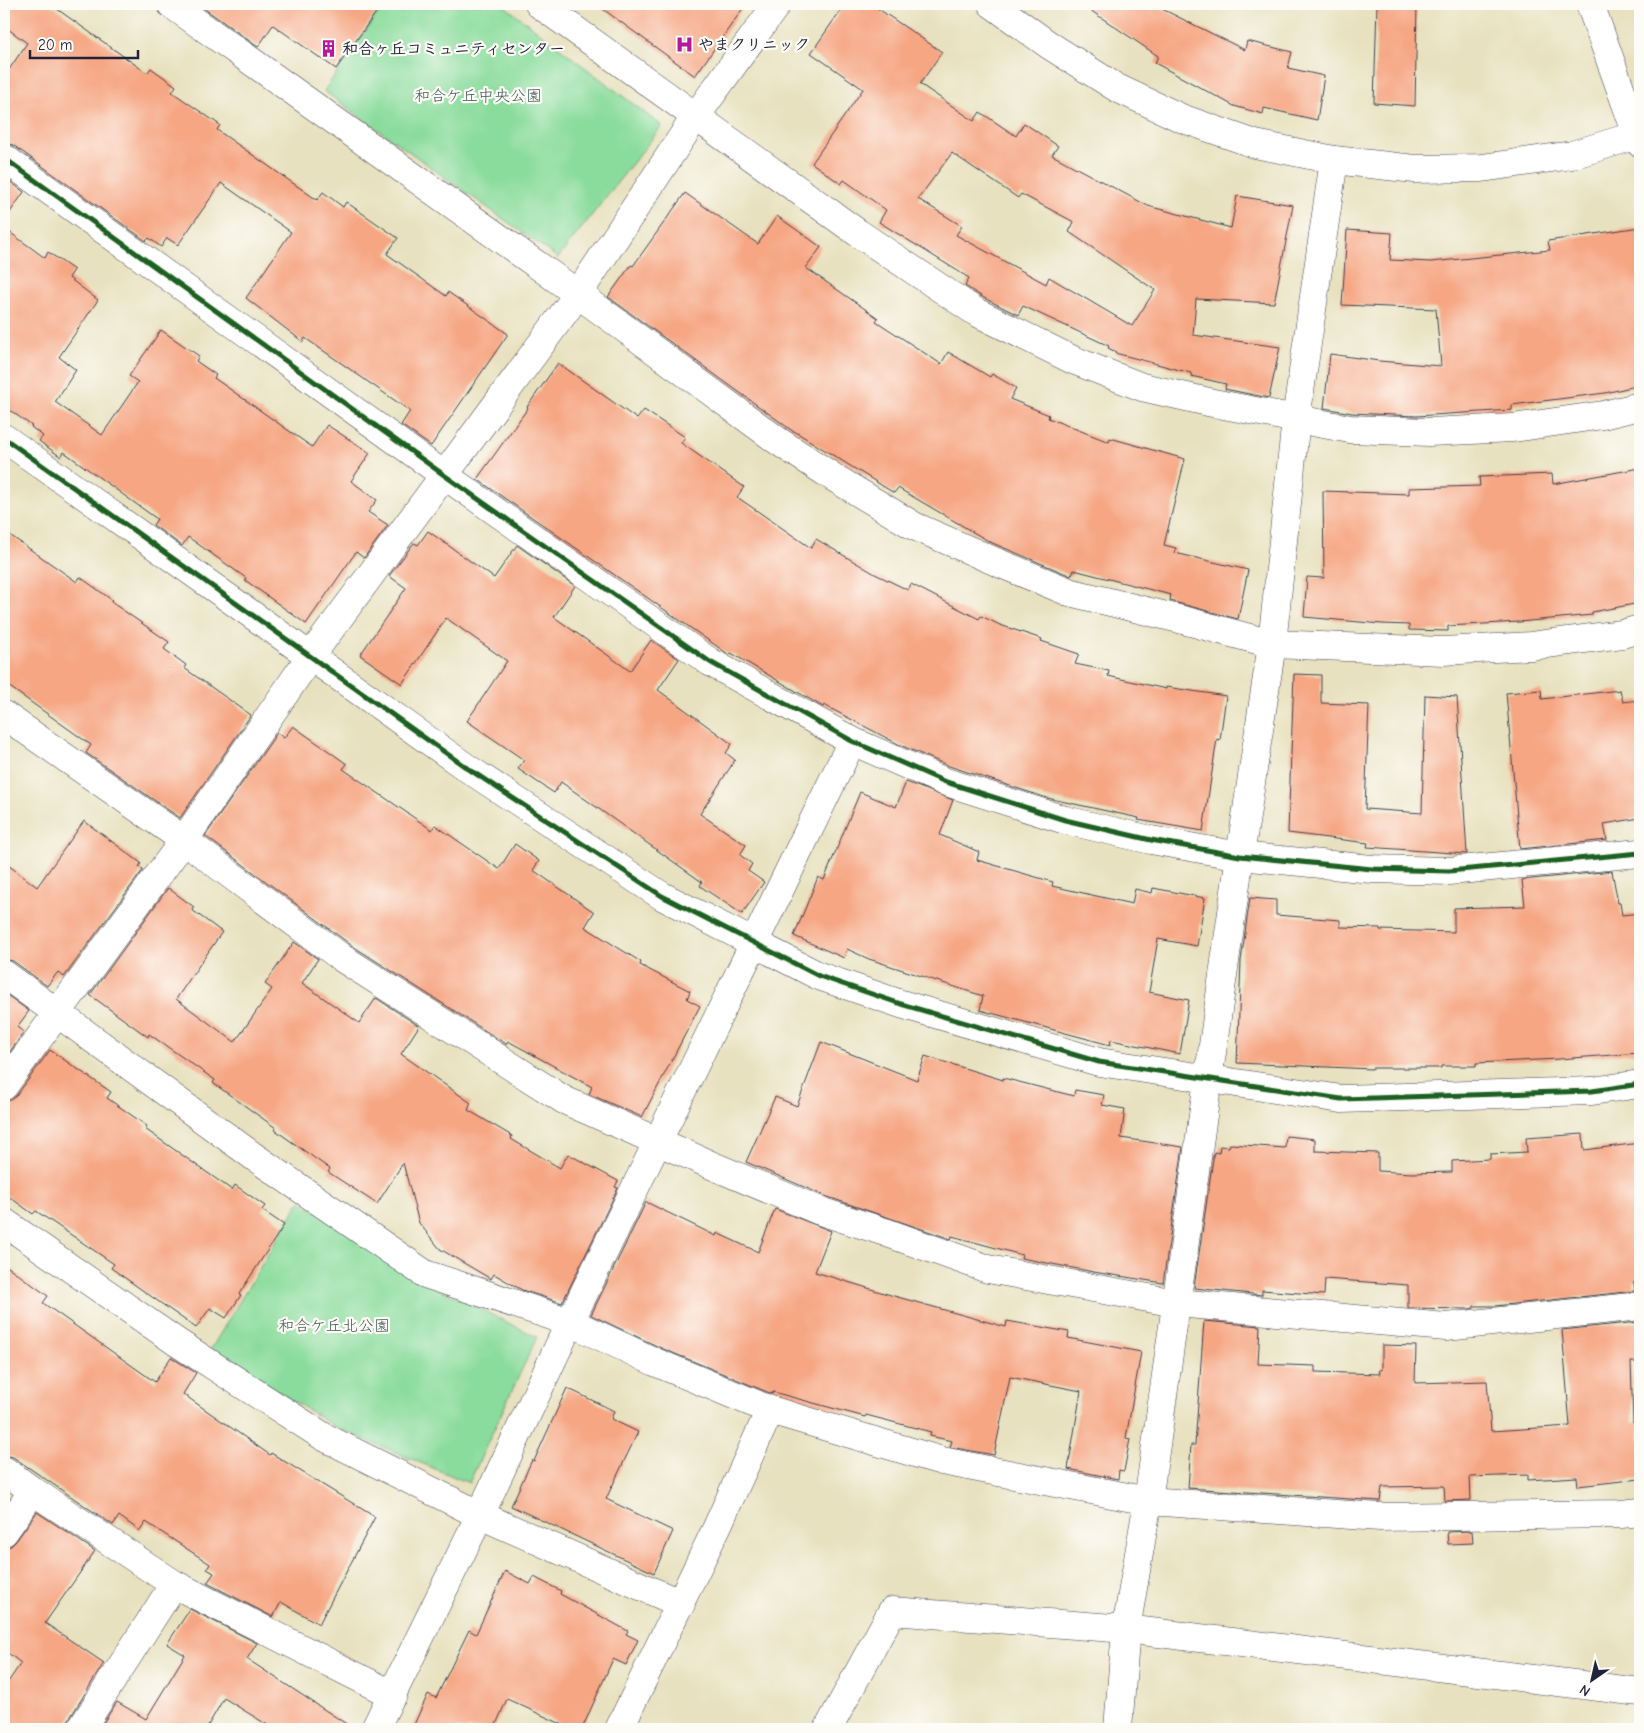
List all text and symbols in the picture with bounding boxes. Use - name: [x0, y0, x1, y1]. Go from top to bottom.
- scale bar: [30, 28, 138, 60]
- hospital icon: やまクリニック: [674, 34, 694, 54]
- text: 20 m: [38, 36, 72, 54]
- place label: やまクリニック: [698, 36, 810, 54]
- building icon: 和合ヶ丘コミュニティセンター: [318, 38, 338, 58]
- place label: 和合ヶ丘コミュニティセンター: [342, 40, 565, 58]
- park label: 和合ケ丘中央公園: [414, 87, 542, 105]
- park label: 和合ケ丘北公園: [278, 1317, 390, 1335]
- north arrow: [1566, 1656, 1616, 1706]
- text: N: [1576, 1681, 1594, 1700]

